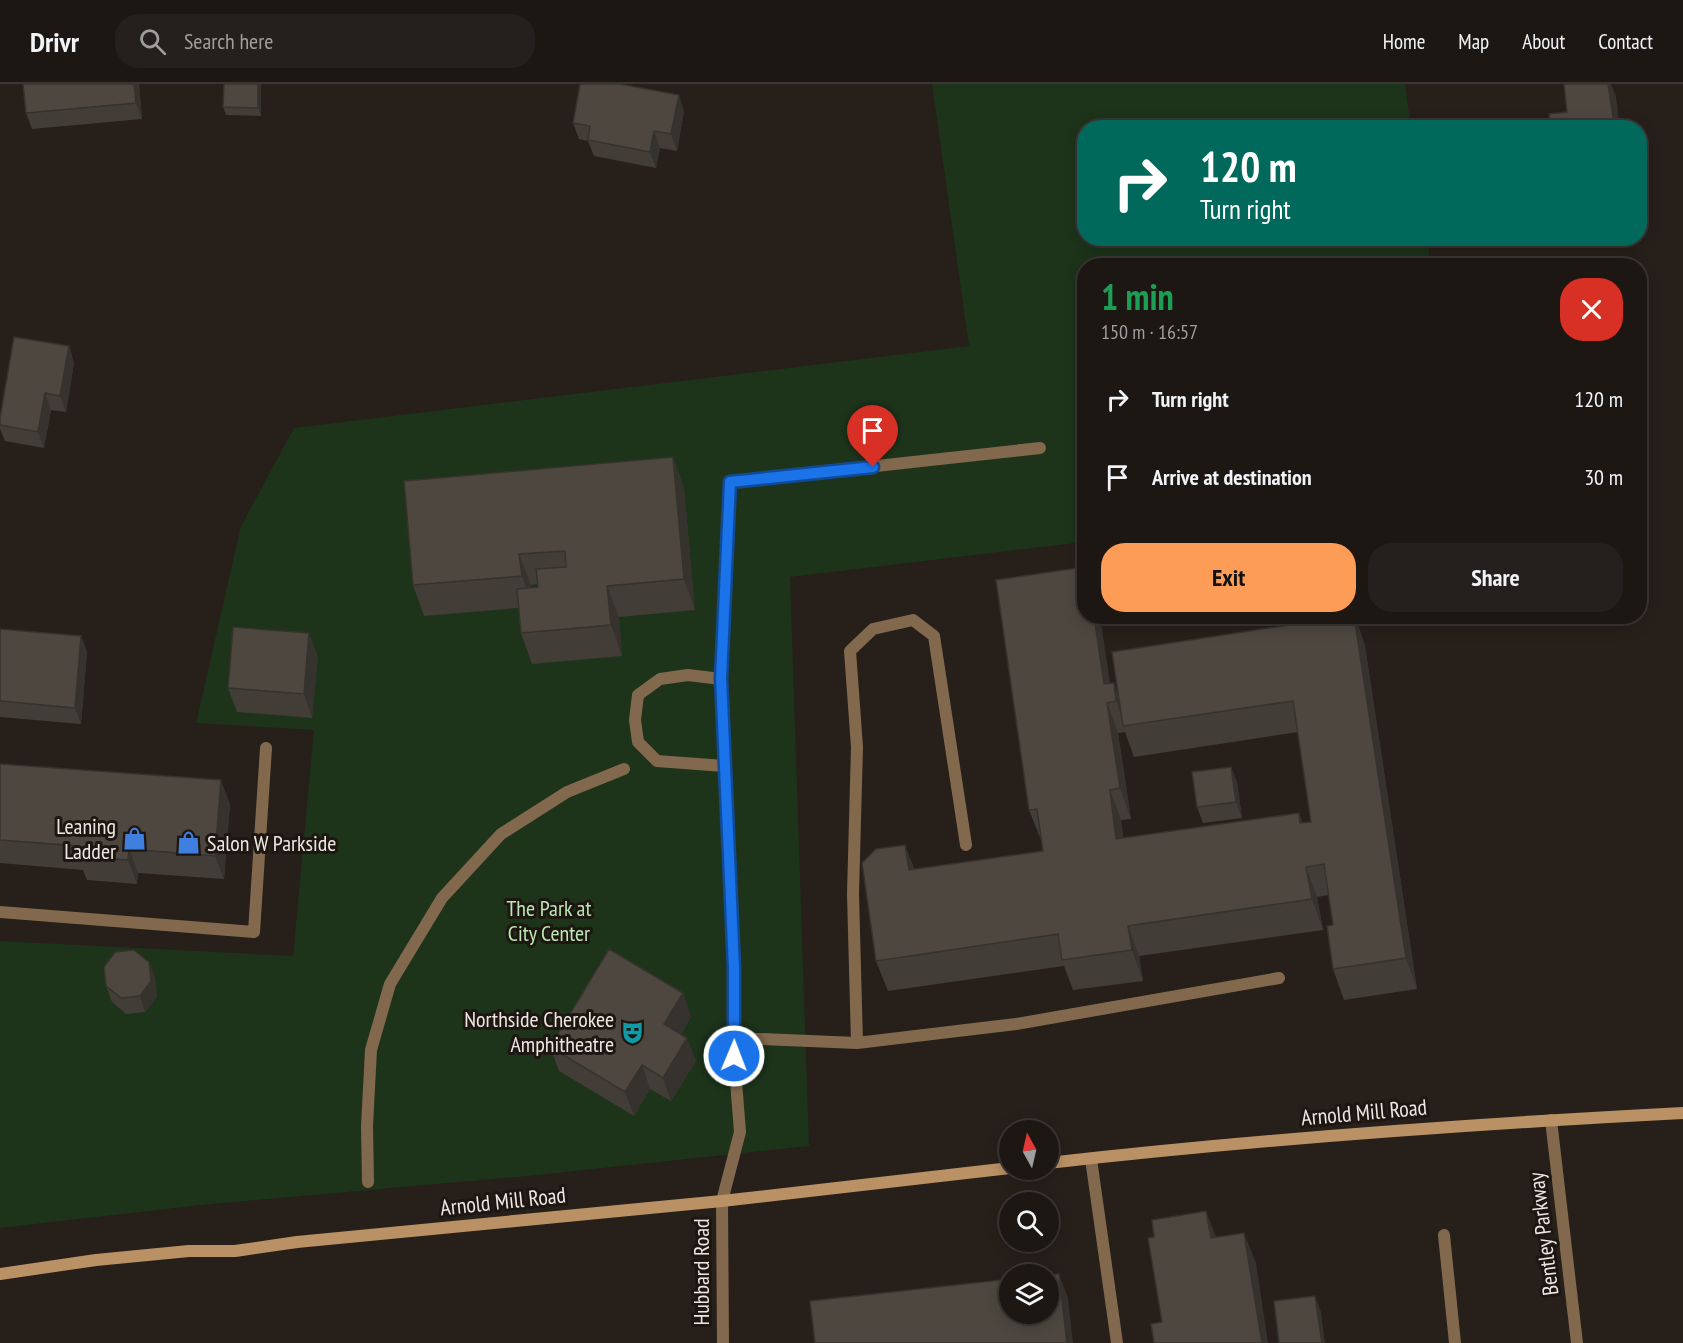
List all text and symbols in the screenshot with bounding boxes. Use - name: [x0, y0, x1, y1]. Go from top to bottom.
- search box: [115, 14, 535, 68]
- text: Drivr: [30, 23, 79, 60]
- icon: search: [136, 25, 169, 58]
- text: Search here: [184, 27, 273, 55]
- text: Home: [1383, 28, 1425, 55]
- text: Map: [1458, 28, 1489, 55]
- text: About: [1522, 28, 1565, 55]
- text: Contact: [1598, 28, 1653, 55]
- text: 120 m: [1200, 139, 1297, 194]
- icon: right: [1101, 144, 1179, 222]
- text: Turn right: [1200, 192, 1291, 226]
- text: 1 min: [1101, 273, 1174, 320]
- button: close: [1560, 278, 1623, 341]
- text: 150 m · 16:57: [1101, 319, 1198, 345]
- icon: right: [1101, 383, 1134, 416]
- text: Turn right: [1152, 385, 1229, 413]
- text: 120 m: [1574, 385, 1623, 413]
- pin: [847, 405, 898, 467]
- icon: arrive: [856, 414, 889, 447]
- icon: arrive: [1101, 461, 1134, 494]
- text: Arrive at destination: [1152, 463, 1312, 491]
- text: 30 m: [1584, 463, 1623, 491]
- button: Exit: [1101, 543, 1356, 612]
- button: Share: [1368, 543, 1623, 612]
- place label: Leaning Ladder: [56, 812, 116, 865]
- shop icon: Leaning Ladder: [121, 826, 147, 852]
- place label: Salon W Parkside: [207, 829, 336, 857]
- shop icon: Salon W Parkside: [176, 830, 202, 856]
- park label: The Park at City Center: [507, 894, 591, 947]
- place label: Northside Cherokee Amphitheatre: [464, 1005, 614, 1058]
- theatre icon: Northside Cherokee Amphitheatre: [619, 1019, 645, 1045]
- position arrow: [702, 1024, 766, 1088]
- street label: Arnold Mill Road: [1300, 1093, 1428, 1131]
- north arrow: [999, 1120, 1059, 1180]
- map controls: [999, 1120, 1059, 1324]
- street label: Bentley Parkway: [1521, 1170, 1564, 1297]
- street label: Arnold Mill Road: [439, 1180, 567, 1222]
- button: search: [999, 1192, 1059, 1252]
- street label: Hubbard Road: [687, 1219, 715, 1326]
- button: layers: [999, 1264, 1059, 1324]

